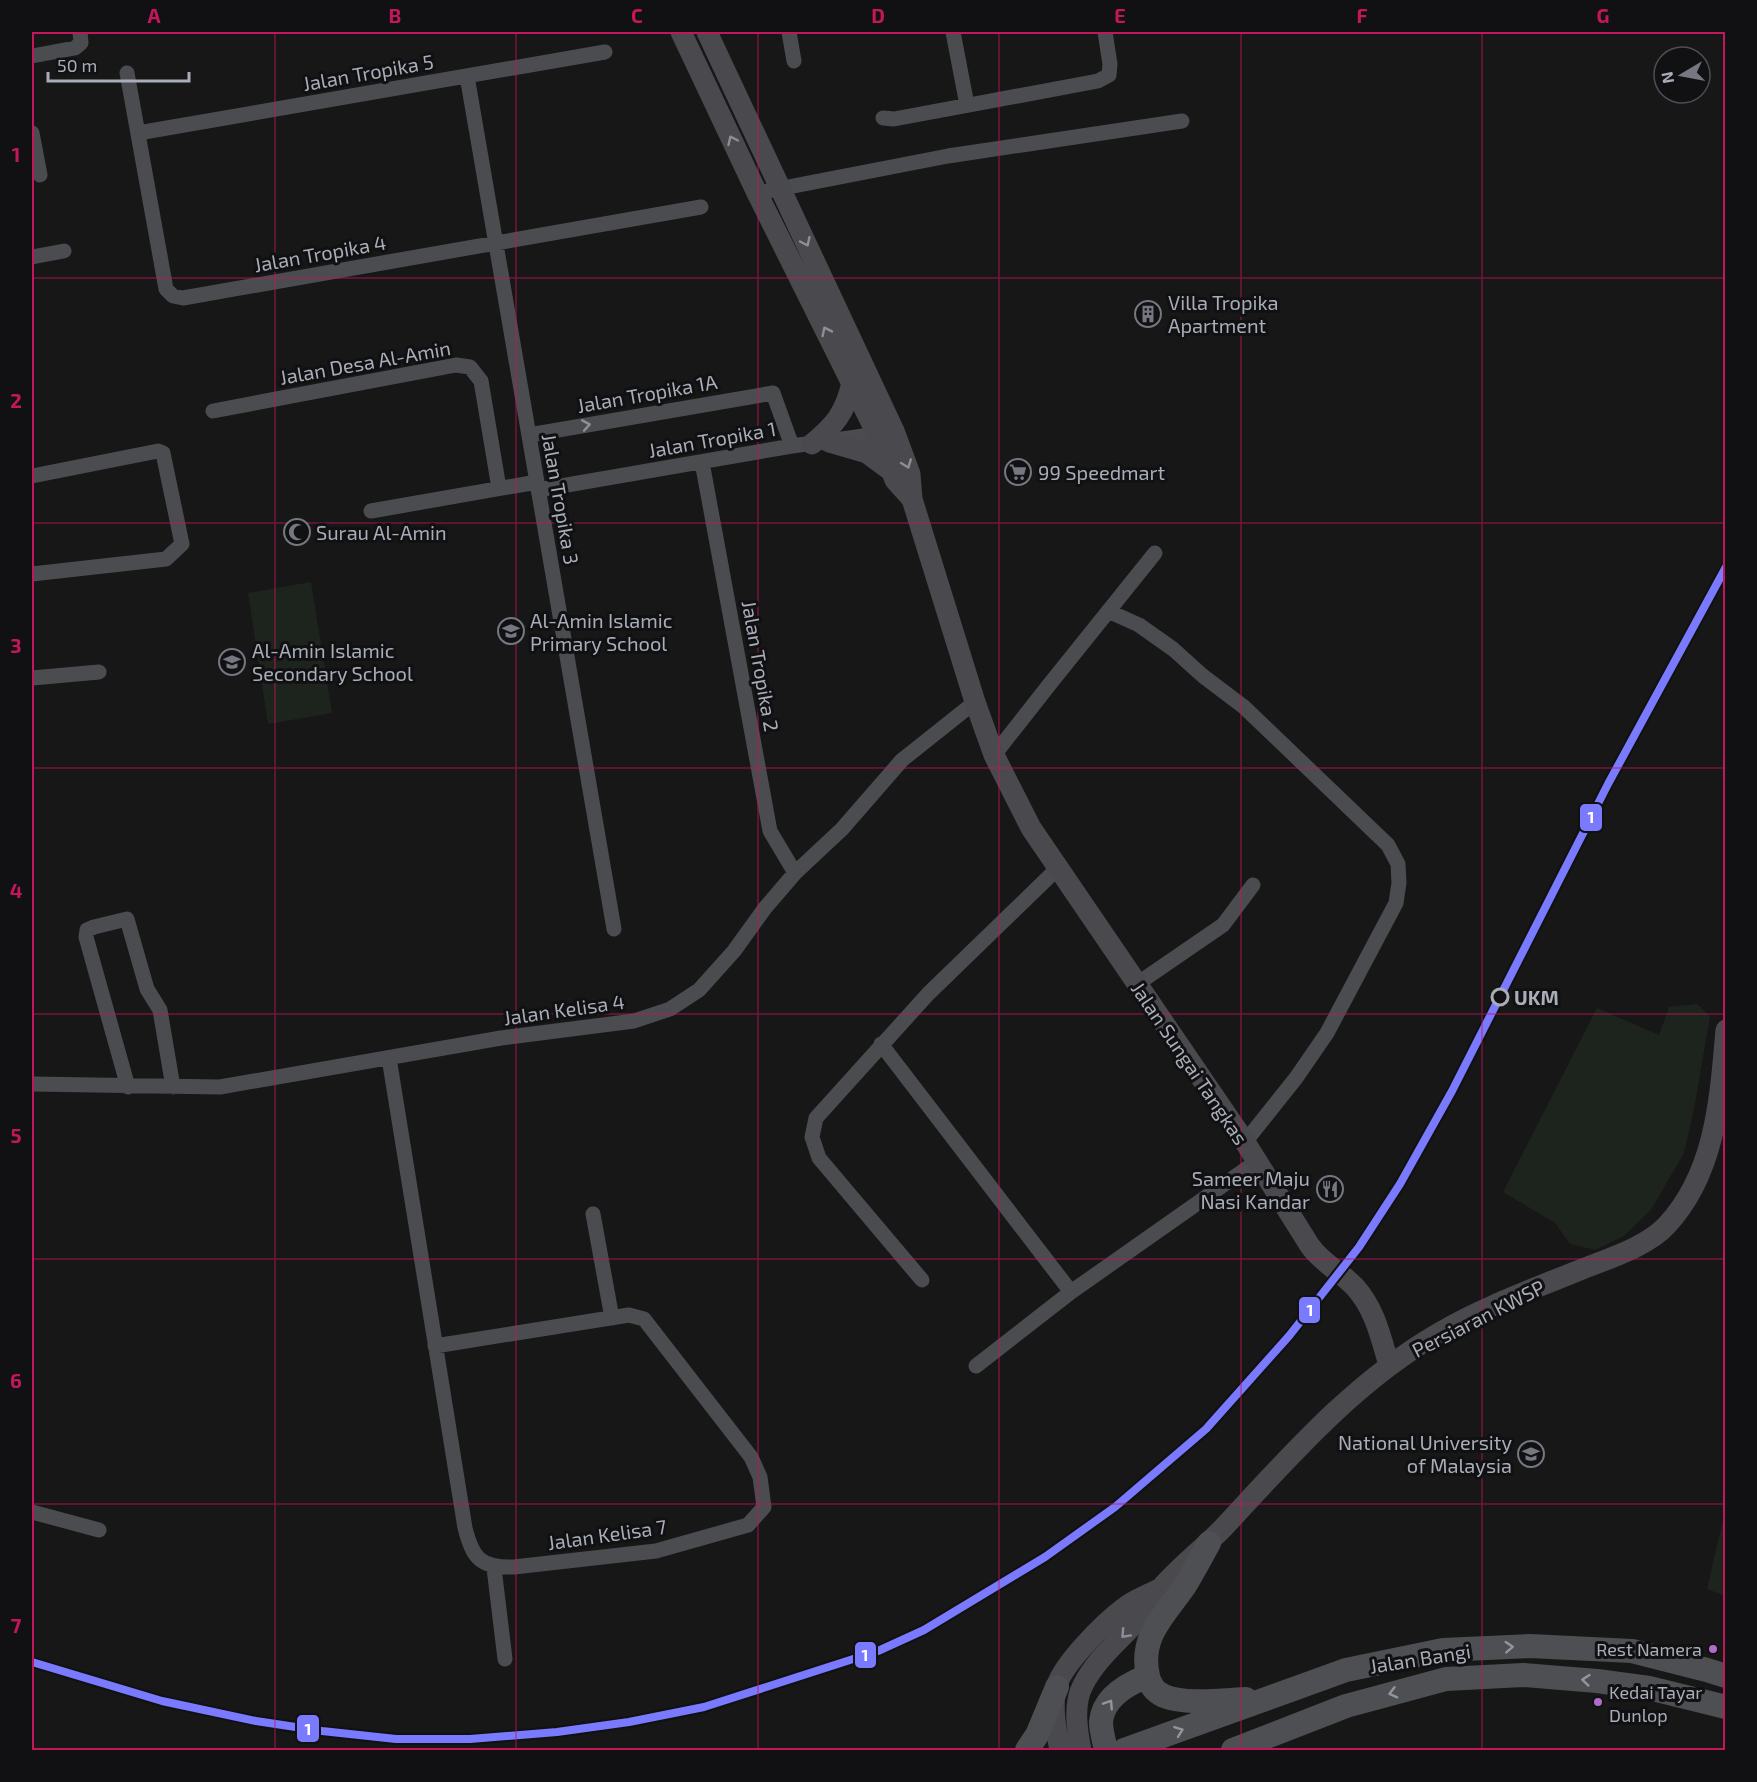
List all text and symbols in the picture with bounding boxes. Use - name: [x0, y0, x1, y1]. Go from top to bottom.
- text: A: [147, 3, 161, 27]
- text: B: [389, 3, 401, 27]
- text: C: [631, 3, 643, 27]
- text: D: [871, 3, 885, 27]
- text: E: [1114, 3, 1126, 27]
- text: F: [1356, 3, 1368, 27]
- text: G: [1597, 3, 1609, 27]
- scale bar: [48, 45, 189, 83]
- north arrow: [1652, 45, 1712, 105]
- street label: Jalan Tropika 5: [301, 49, 435, 95]
- text: 50 m: [57, 54, 97, 76]
- text: N: [1656, 70, 1677, 85]
- one-way arrow: [728, 136, 740, 147]
- text: 1: [12, 142, 20, 166]
- street label: Jalan Tropika 4: [252, 230, 388, 276]
- one-way arrow: [799, 235, 811, 246]
- place label: Villa Tropika Apartment: [1168, 290, 1279, 337]
- building icon: Villa Tropika Apartment: [1133, 299, 1163, 329]
- one-way arrow: [822, 326, 833, 337]
- street label: Jalan Desa Al-Amin: [278, 335, 452, 389]
- street label: Jalan Tropika 1A: [575, 369, 719, 417]
- text: 2: [10, 388, 22, 412]
- street label: Jalan Tropika 1: [646, 416, 778, 462]
- one-way arrow: [581, 419, 591, 432]
- street label: Jalan Tropika 3: [538, 432, 584, 566]
- supermarket icon: 99 Speedmart: [1003, 457, 1033, 487]
- one-way arrow: [900, 458, 912, 469]
- place label: 99 Speedmart: [1038, 460, 1166, 484]
- mosque icon: Surau Al-Amin: [282, 517, 312, 547]
- place label: Surau Al-Amin: [316, 520, 447, 544]
- street label: Jalan Tropika 2: [738, 599, 784, 733]
- place label: Al-Amin Islamic Primary School: [530, 608, 673, 655]
- school or university icon: Al-Amin Islamic Primary School: [496, 616, 526, 646]
- text: 3: [10, 633, 22, 657]
- place label: Al-Amin Islamic Secondary School: [252, 638, 413, 685]
- school or university icon: Al-Amin Islamic Secondary School: [217, 647, 247, 677]
- line badge: 1: [1579, 803, 1603, 832]
- text: 1: [1588, 807, 1594, 826]
- text: 4: [10, 878, 23, 902]
- street label: Jalan Sungai Tangkas: [1127, 977, 1253, 1149]
- place label: UKM: [1514, 985, 1559, 1009]
- marker: UKM: [1491, 988, 1509, 1006]
- street label: Jalan Kelisa 4: [502, 989, 626, 1029]
- text: 5: [10, 1123, 22, 1147]
- place label: Sameer Maju Nasi Kandar: [1192, 1166, 1310, 1213]
- restaurant icon: Sameer Maju Nasi Kandar: [1315, 1174, 1345, 1204]
- street label: Persiaran KWSP: [1408, 1274, 1548, 1362]
- line badge: 1: [1298, 1296, 1321, 1324]
- text: 1: [1307, 1300, 1313, 1319]
- text: 6: [10, 1368, 22, 1392]
- place label: National University of Malaysia: [1338, 1430, 1512, 1477]
- school or university icon: National University of Malaysia: [1516, 1439, 1546, 1469]
- street label: Jalan Kelisa 7: [546, 1514, 668, 1554]
- text: 7: [11, 1613, 22, 1637]
- one-way arrow: [1121, 1627, 1132, 1637]
- street label: Jalan Bangi: [1368, 1638, 1472, 1678]
- place label: Rest Namera: [1596, 1638, 1702, 1660]
- one-way arrow: [1504, 1640, 1513, 1653]
- line badge: 1: [854, 1641, 877, 1669]
- marker: Rest Namera: [1707, 1643, 1719, 1655]
- text: 1: [862, 1645, 868, 1664]
- one-way arrow: [1581, 1674, 1590, 1687]
- place label: Kedai Tayar Dunlop: [1609, 1681, 1703, 1726]
- one-way arrow: [1388, 1686, 1399, 1698]
- marker: Kedai Tayar Dunlop: [1592, 1696, 1604, 1708]
- one-way arrow: [1102, 1700, 1113, 1711]
- line badge: 1: [296, 1714, 320, 1743]
- text: 1: [305, 1719, 311, 1738]
- one-way arrow: [1173, 1725, 1184, 1738]

